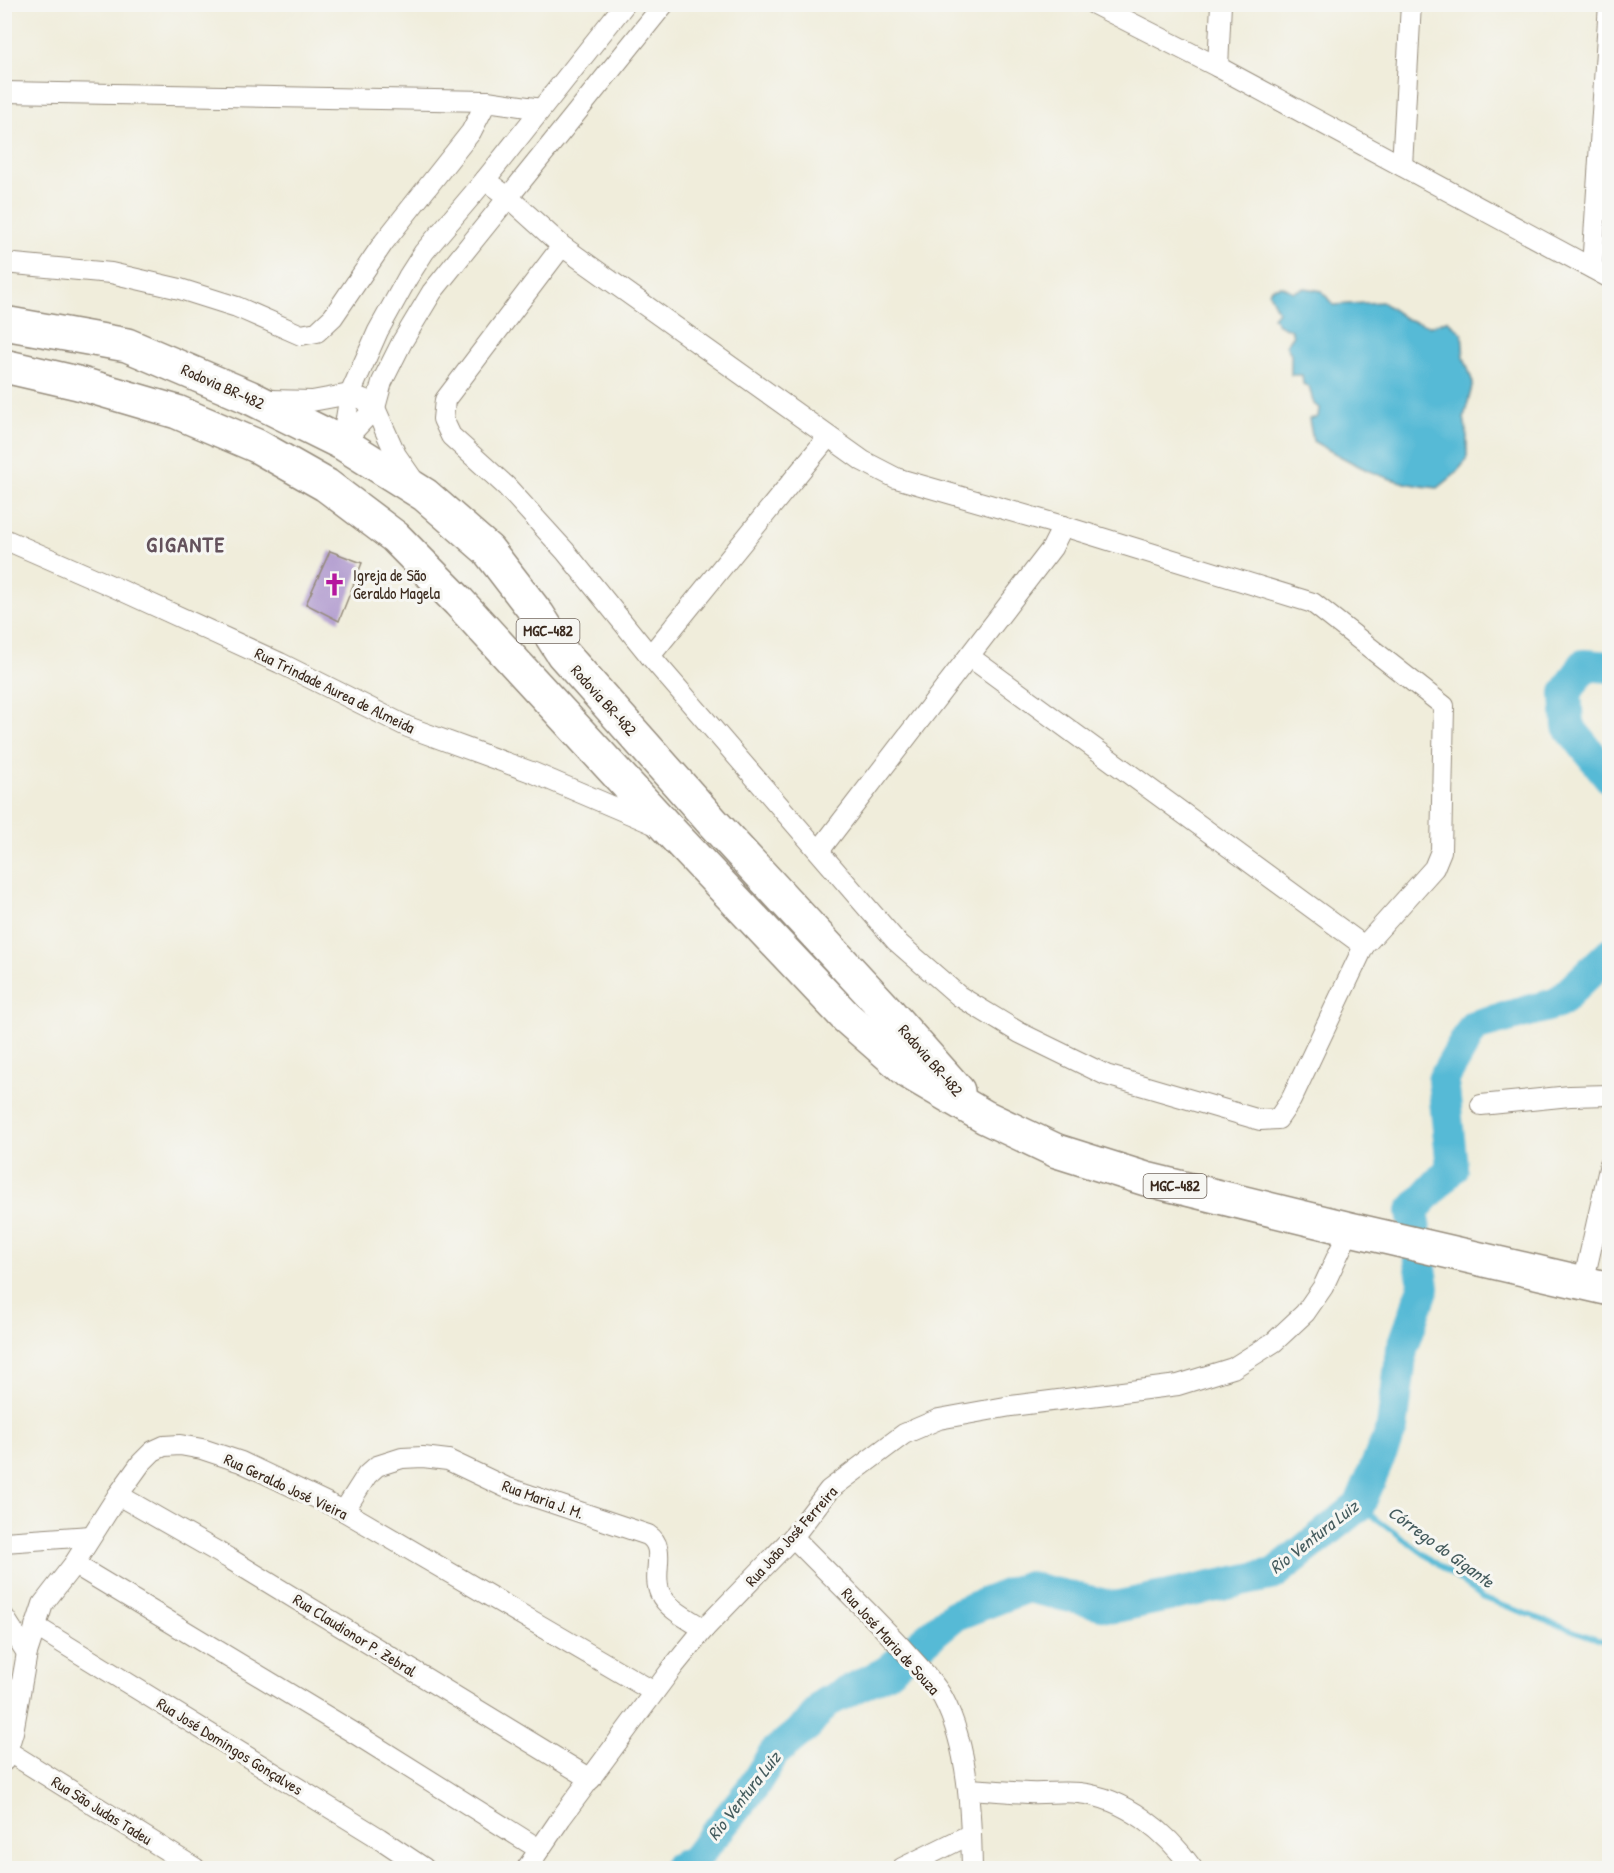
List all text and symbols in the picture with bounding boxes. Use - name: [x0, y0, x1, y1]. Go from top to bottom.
- street label: Rodovia BR-482: [178, 358, 268, 414]
- district label: GIGANTE: [146, 529, 226, 559]
- place label: Igreja de São Geraldo Magela: [353, 564, 440, 604]
- church icon: Igreja de São Geraldo Magela: [322, 571, 348, 597]
- road number: MGC-482: [516, 619, 580, 643]
- street label: Rua Trindade Aurea de Almeida: [251, 642, 419, 738]
- street label: Rodovia BR-482: [566, 660, 642, 741]
- street label: Rodovia BR-482: [894, 1019, 969, 1101]
- road number: MGC-482: [1144, 1174, 1206, 1198]
- street label: Rua Geraldo José Vieira: [221, 1448, 351, 1524]
- street label: Rua Maria J. M.: [499, 1474, 587, 1524]
- street label: Rua João José Ferreira: [740, 1481, 842, 1591]
- water label: Rio Ventura Luiz: [1264, 1493, 1364, 1579]
- water label: Córrego do Gigante: [1383, 1500, 1500, 1594]
- street label: Rua José Maria de Souza: [837, 1583, 945, 1699]
- street label: Rua Claudionor P. Zebral: [289, 1588, 422, 1682]
- street label: Rua José Domingos Gonçalves: [153, 1692, 307, 1800]
- water label: Rio Ventura Luiz: [701, 1745, 787, 1845]
- street label: Rua São Judas Tadeu: [47, 1770, 157, 1850]

